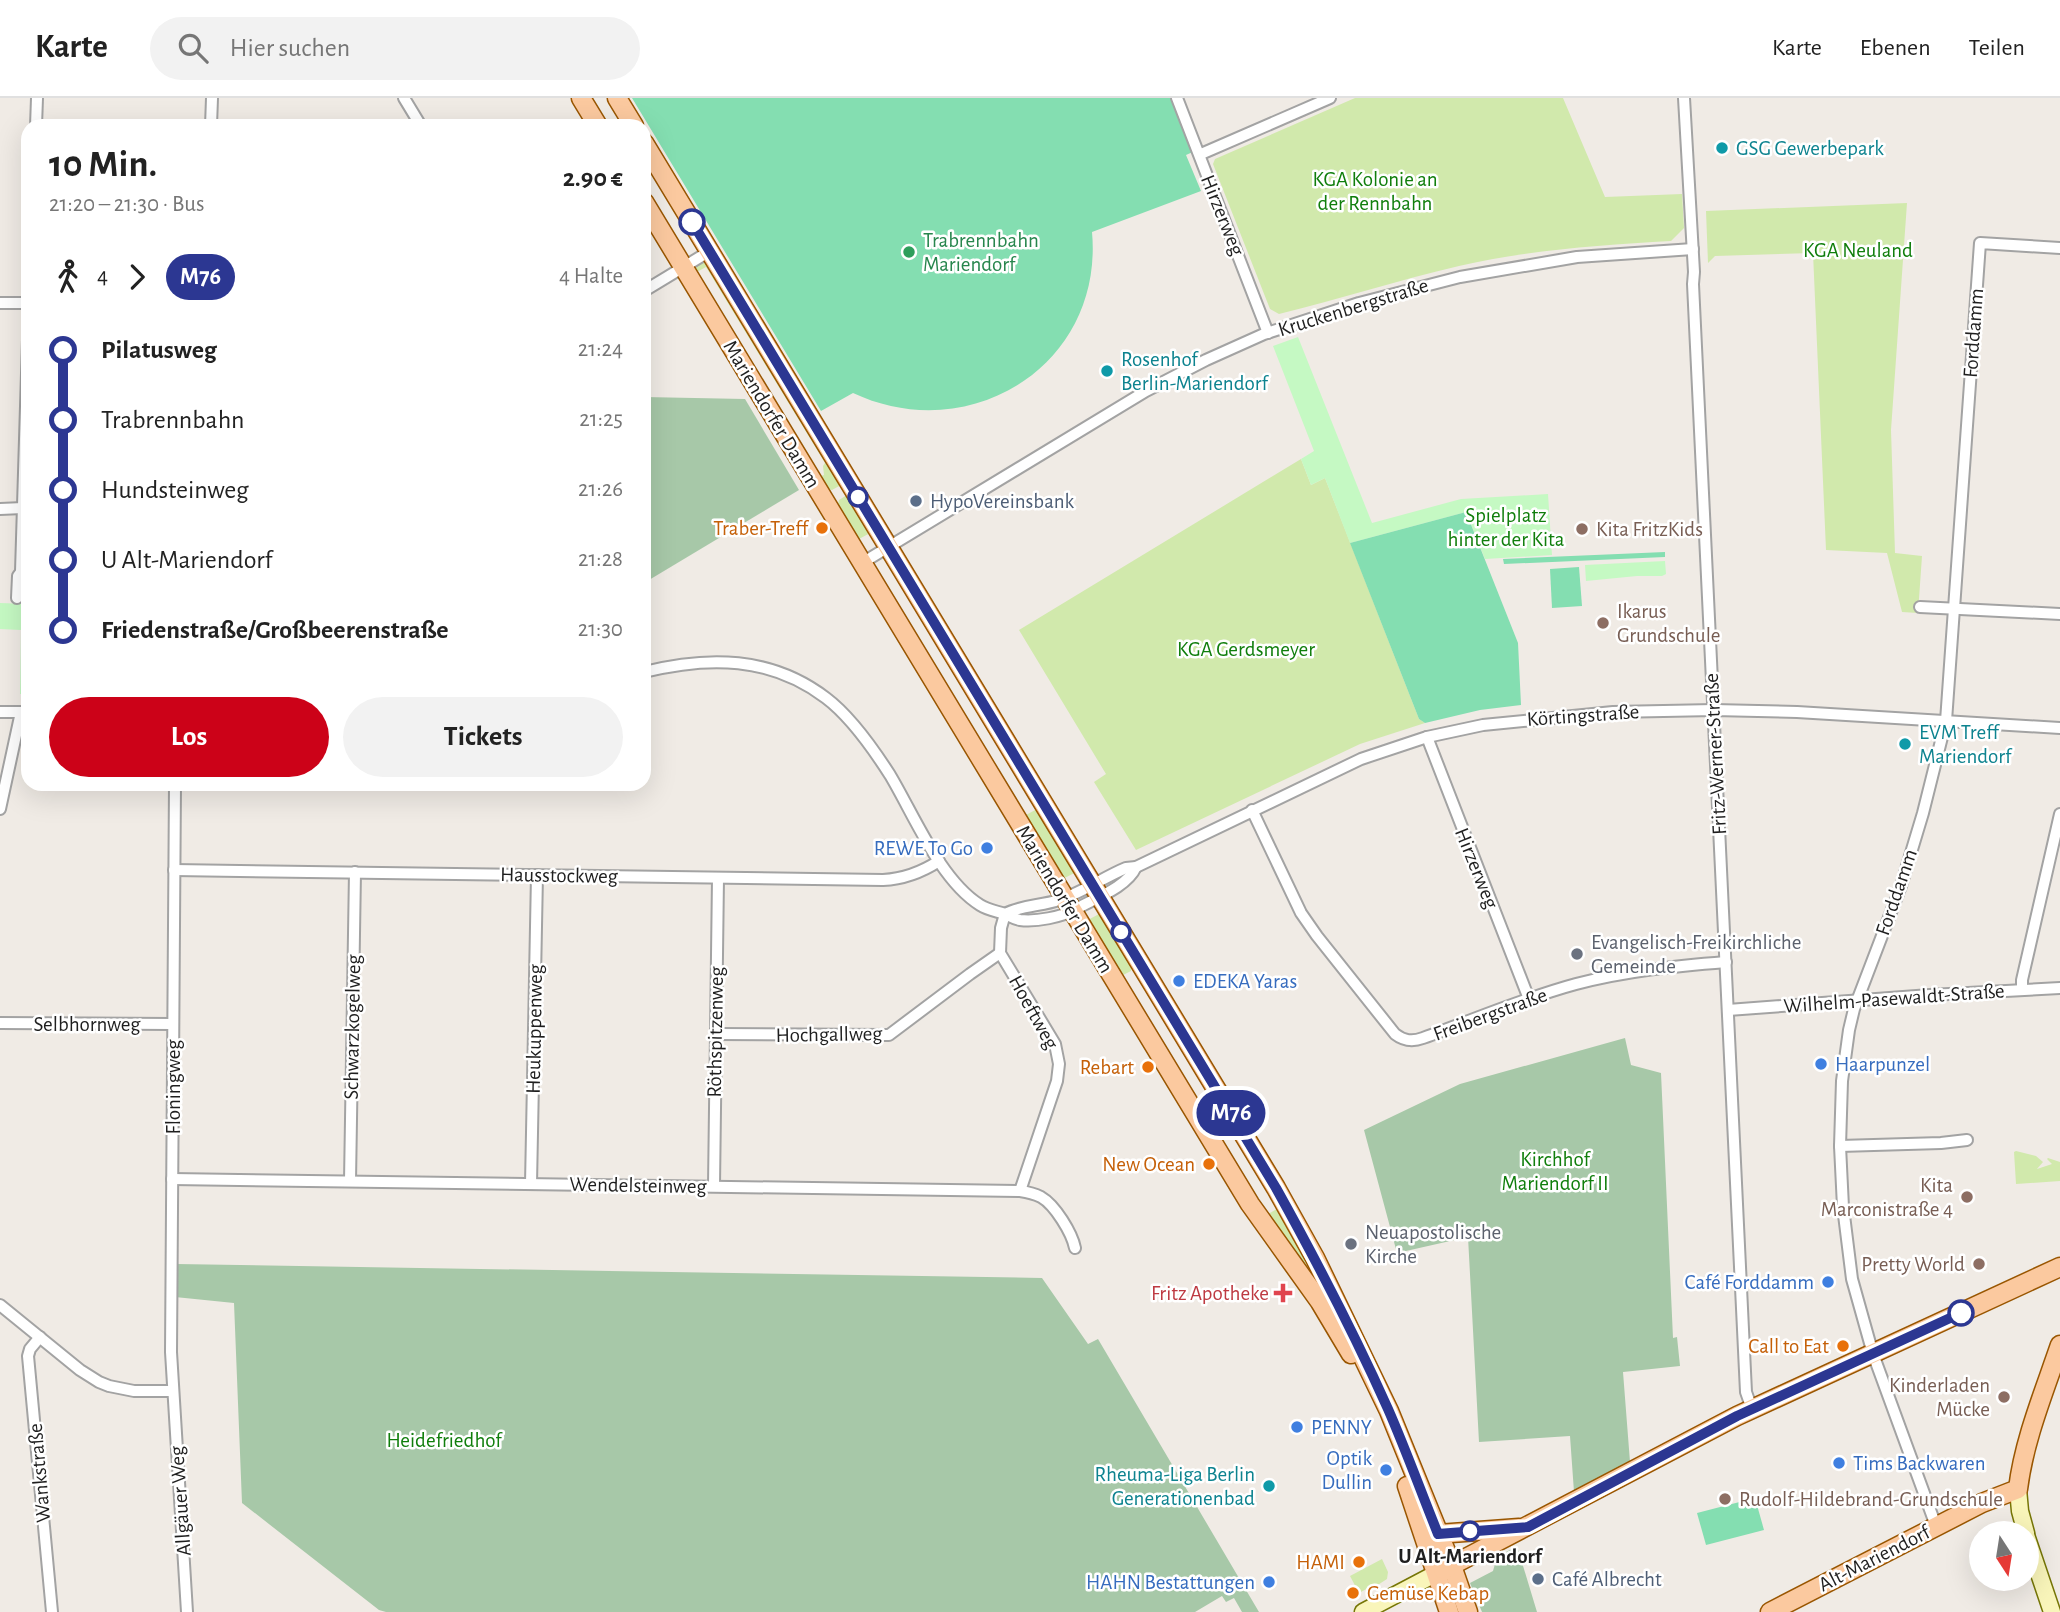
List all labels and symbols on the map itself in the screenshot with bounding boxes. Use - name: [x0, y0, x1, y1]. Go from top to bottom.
- place label: GSG Gewerbepark: [1736, 138, 1884, 159]
- marker: GSG Gewerbepark: [1714, 140, 1730, 156]
- park label: KGA Kolonie an der Rennbahn: [1312, 169, 1438, 214]
- street label: Hirzerweg: [1197, 172, 1248, 259]
- unlabelled marker: [679, 209, 705, 235]
- place label: Trabrennbahn Mariendorf: [923, 230, 1039, 275]
- park label: KGA Neuland: [1803, 240, 1913, 261]
- marker: Trabrennbahn Mariendorf: [901, 244, 917, 260]
- street label: Kruckenbergstraße: [1275, 275, 1431, 340]
- street label: Forddamm: [1960, 287, 1987, 379]
- street label: Mariendorfer Damm: [719, 337, 824, 492]
- place label: Rosenhof Berlin-Mariendorf: [1121, 349, 1269, 394]
- marker: Rosenhof Berlin-Mariendorf: [1099, 363, 1115, 379]
- unlabelled marker: [848, 487, 868, 507]
- place label: HypoVereinsbank: [930, 491, 1074, 512]
- marker: HypoVereinsbank: [908, 493, 924, 509]
- park label: Spielplatz hinter der Kita: [1448, 505, 1565, 550]
- place label: Traber-Treff: [713, 518, 810, 539]
- place label: Kita FritzKids: [1596, 519, 1703, 540]
- marker: Traber-Treff: [814, 520, 830, 536]
- marker: Kita FritzKids: [1574, 521, 1590, 537]
- place label: Ikarus Grundschule: [1617, 601, 1721, 646]
- marker: Ikarus Grundschule: [1595, 615, 1611, 631]
- park label: KGA Gerdsmeyer: [1177, 639, 1315, 660]
- street label: Fritz-Werner-Straße: [1701, 673, 1730, 835]
- street label: Körtingstraße: [1526, 701, 1640, 730]
- place label: EVM Treff Mariendorf: [1919, 722, 2013, 767]
- marker: EVM Treff Mariendorf: [1897, 736, 1913, 752]
- street label: Mariendorfer Damm: [1012, 822, 1117, 977]
- street label: Hirzerweg: [1451, 825, 1502, 912]
- place label: REWE To Go: [874, 838, 973, 859]
- marker: REWE To Go: [979, 840, 995, 856]
- street label: Forddamm: [1872, 846, 1921, 938]
- street label: Hausstockweg: [500, 864, 619, 887]
- unlabelled marker: [1111, 922, 1131, 942]
- place label: Evangelisch-Freikirchliche Gemeinde: [1591, 932, 1801, 977]
- marker: Evangelisch-Freikirchliche Gemeinde: [1569, 946, 1585, 962]
- street label: Schwarzkogelweg: [341, 954, 364, 1100]
- street label: Heukuppenweg: [523, 963, 546, 1094]
- street label: Röthspitzenweg: [704, 966, 727, 1098]
- place label: EDEKA Yaras: [1193, 971, 1297, 992]
- street label: Hoeftweg: [1005, 972, 1063, 1053]
- marker: EDEKA Yaras: [1171, 973, 1187, 989]
- street label: Wilhelm-Pasewaldt-Straße: [1783, 980, 2005, 1017]
- street label: Freibergstraße: [1430, 984, 1550, 1045]
- street label: Selbhornweg: [34, 1014, 141, 1035]
- street label: Hochgallweg: [775, 1023, 883, 1046]
- street label: Floningweg: [163, 1039, 184, 1134]
- place label: Haarpunzel: [1835, 1054, 1930, 1075]
- marker: Haarpunzel: [1813, 1056, 1829, 1072]
- place label: Rebart: [1080, 1057, 1134, 1078]
- marker: Rebart: [1140, 1059, 1156, 1075]
- line badge: M76: [1191, 1090, 1271, 1136]
- park label: Kirchhof Mariendorf II: [1501, 1149, 1609, 1194]
- place label: New Ocean: [1102, 1154, 1195, 1175]
- marker: New Ocean: [1201, 1156, 1217, 1172]
- street label: Wendelsteinweg: [569, 1174, 707, 1197]
- place label: Kita Marconistraße 4: [1821, 1175, 1953, 1220]
- marker: Kita Marconistraße 4: [1959, 1189, 1975, 1205]
- place label: Neuapostolische Kirche: [1365, 1222, 1501, 1267]
- marker: Neuapostolische Kirche: [1343, 1236, 1359, 1252]
- place label: Pretty World: [1861, 1254, 1965, 1275]
- marker: Pretty World: [1971, 1256, 1987, 1272]
- place label: Café Forddamm: [1685, 1272, 1814, 1293]
- marker: Café Forddamm: [1820, 1274, 1836, 1290]
- place label: Fritz Apotheke: [1151, 1283, 1269, 1304]
- marker: Fritz Apotheke: [1275, 1285, 1291, 1301]
- unlabelled marker: [1948, 1300, 1974, 1326]
- place label: Call to Eat: [1748, 1336, 1829, 1357]
- marker: Call to Eat: [1835, 1338, 1851, 1354]
- place label: Kinderladen Mücke: [1889, 1375, 1990, 1420]
- marker: Kinderladen Mücke: [1996, 1389, 2012, 1405]
- place label: PENNY: [1311, 1417, 1372, 1438]
- marker: PENNY: [1289, 1419, 1305, 1435]
- street label: Wankstraße: [25, 1422, 54, 1523]
- park label: Heidefriedhof: [386, 1430, 503, 1451]
- street label: Allgäuer Weg: [166, 1444, 195, 1557]
- place label: Optik Dullin: [1321, 1448, 1372, 1493]
- place label: Tims Backwaren: [1853, 1453, 1986, 1474]
- marker: Tims Backwaren: [1831, 1455, 1847, 1471]
- marker: Optik Dullin: [1378, 1462, 1394, 1478]
- place label: Rheuma-Liga Berlin Generationenbad: [1095, 1464, 1255, 1509]
- marker: Rheuma-Liga Berlin Generationenbad: [1261, 1478, 1277, 1494]
- place label: Rudolf-Hildebrand-Grundschule: [1739, 1489, 2003, 1510]
- marker: Rudolf-Hildebrand-Grundschule: [1717, 1491, 1733, 1507]
- marker: U Alt-Mariendorf: [1460, 1521, 1480, 1541]
- street label: Alt-Mariendorf: [1815, 1521, 1935, 1595]
- north arrow: [1969, 1521, 2039, 1591]
- place label: U Alt-Mariendorf: [1398, 1546, 1544, 1567]
- place label: HAMI: [1296, 1552, 1345, 1573]
- marker: HAMI: [1351, 1554, 1367, 1570]
- place label: Café Albrecht: [1552, 1569, 1662, 1590]
- marker: Café Albrecht: [1530, 1571, 1546, 1587]
- place label: HAHN Bestattungen: [1086, 1572, 1255, 1593]
- marker: HAHN Bestattungen: [1261, 1574, 1277, 1590]
- place label: Gemüse Kebap: [1367, 1583, 1489, 1604]
- marker: Gemüse Kebap: [1345, 1585, 1361, 1601]

